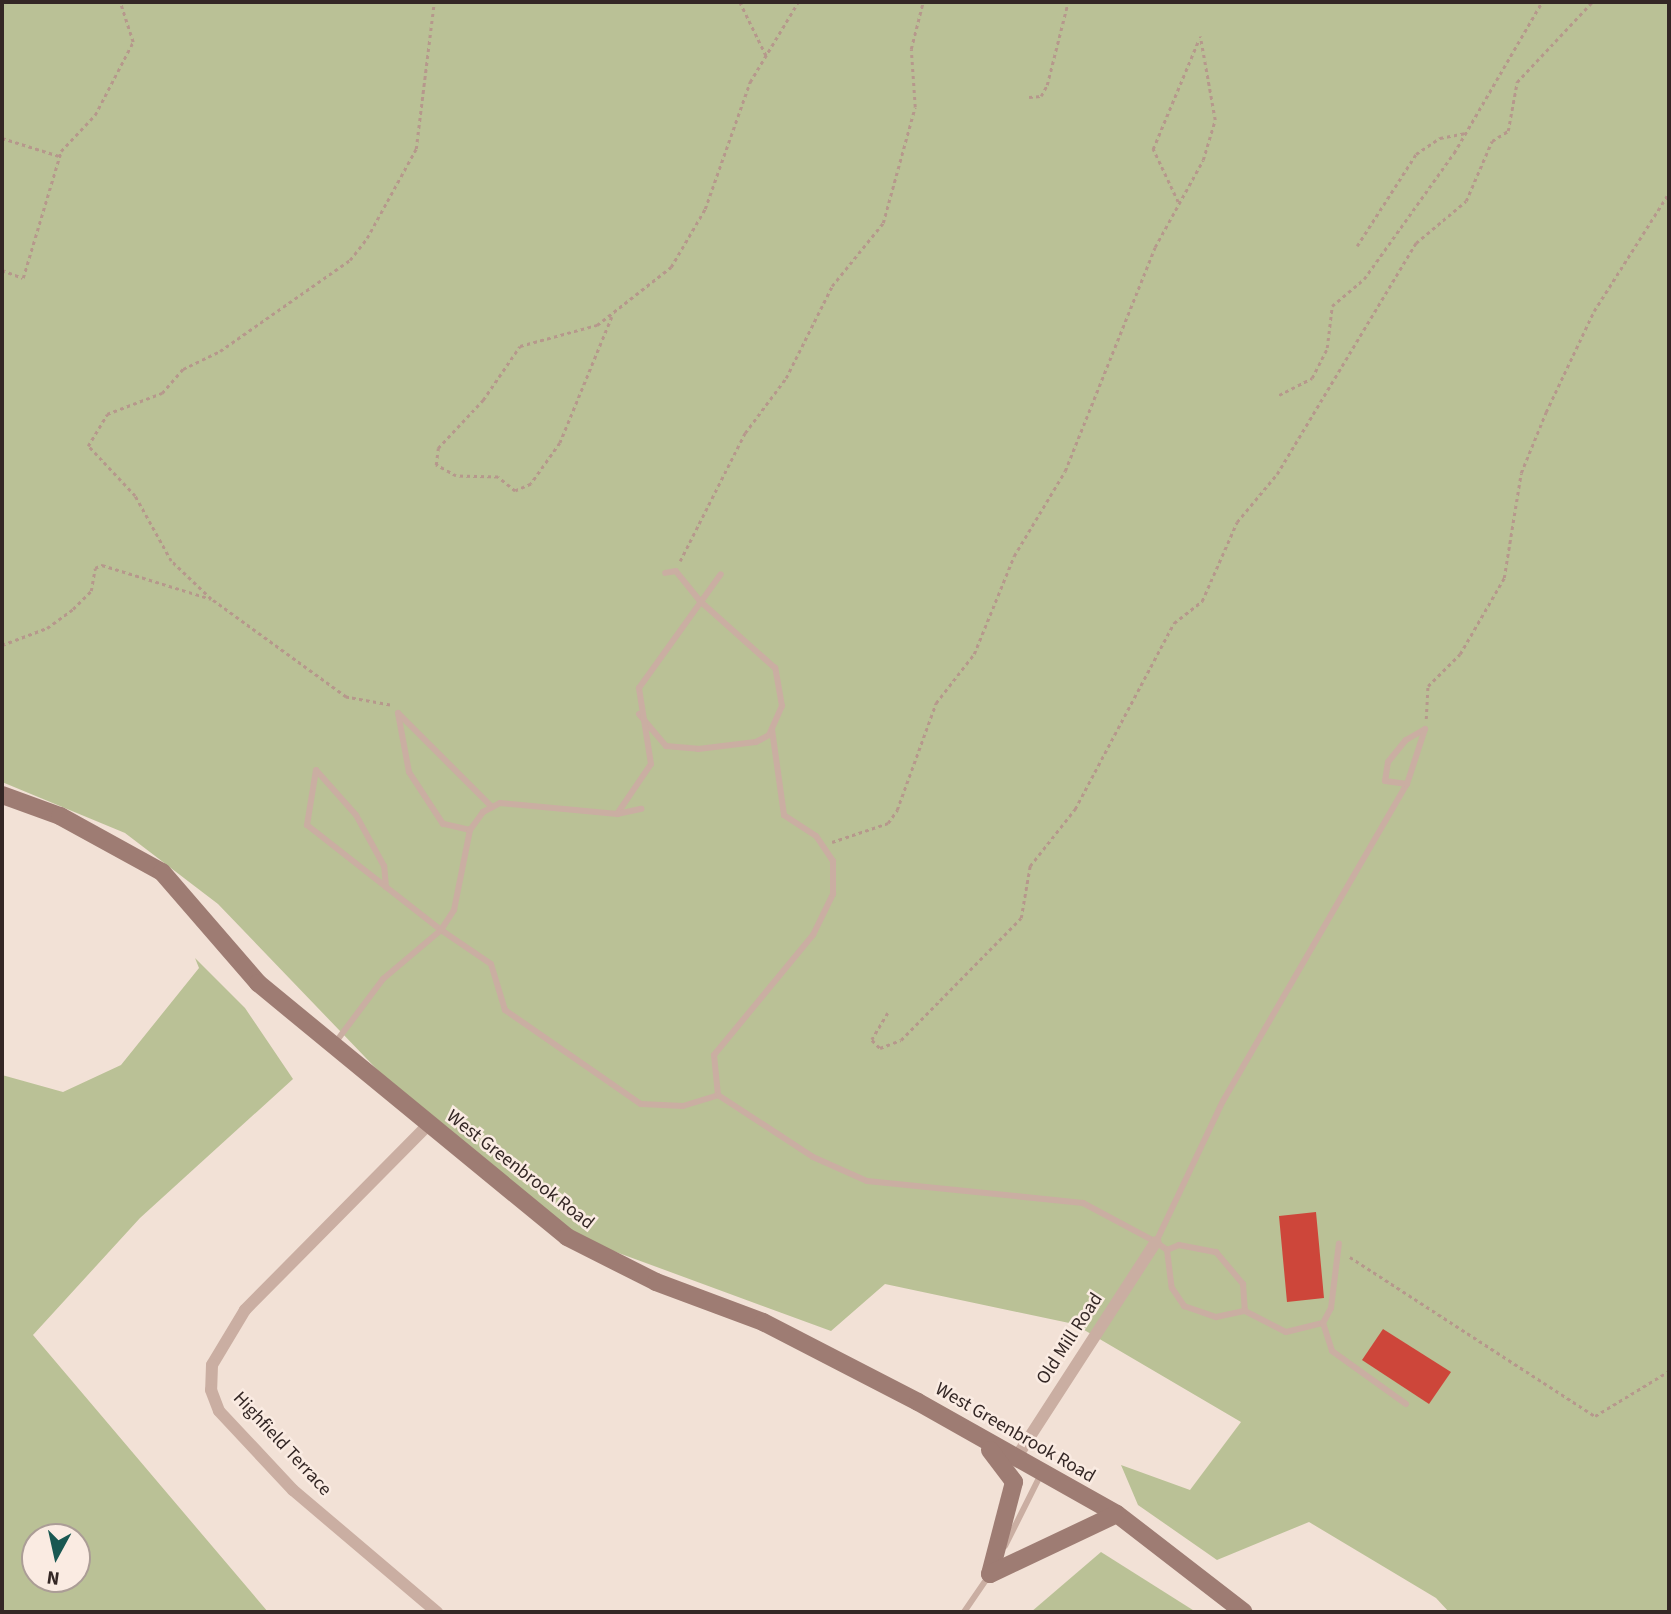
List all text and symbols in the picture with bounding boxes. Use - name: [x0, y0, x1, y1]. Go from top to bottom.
- street label: West Greenbrook Road: [442, 1105, 598, 1235]
- street label: Old Mill Road: [1032, 1289, 1108, 1389]
- street label: West Greenbrook Road: [931, 1378, 1099, 1488]
- street label: Highfield Terrace: [228, 1387, 336, 1501]
- north arrow: [21, 1523, 91, 1593]
- text: N: [45, 1563, 61, 1592]

